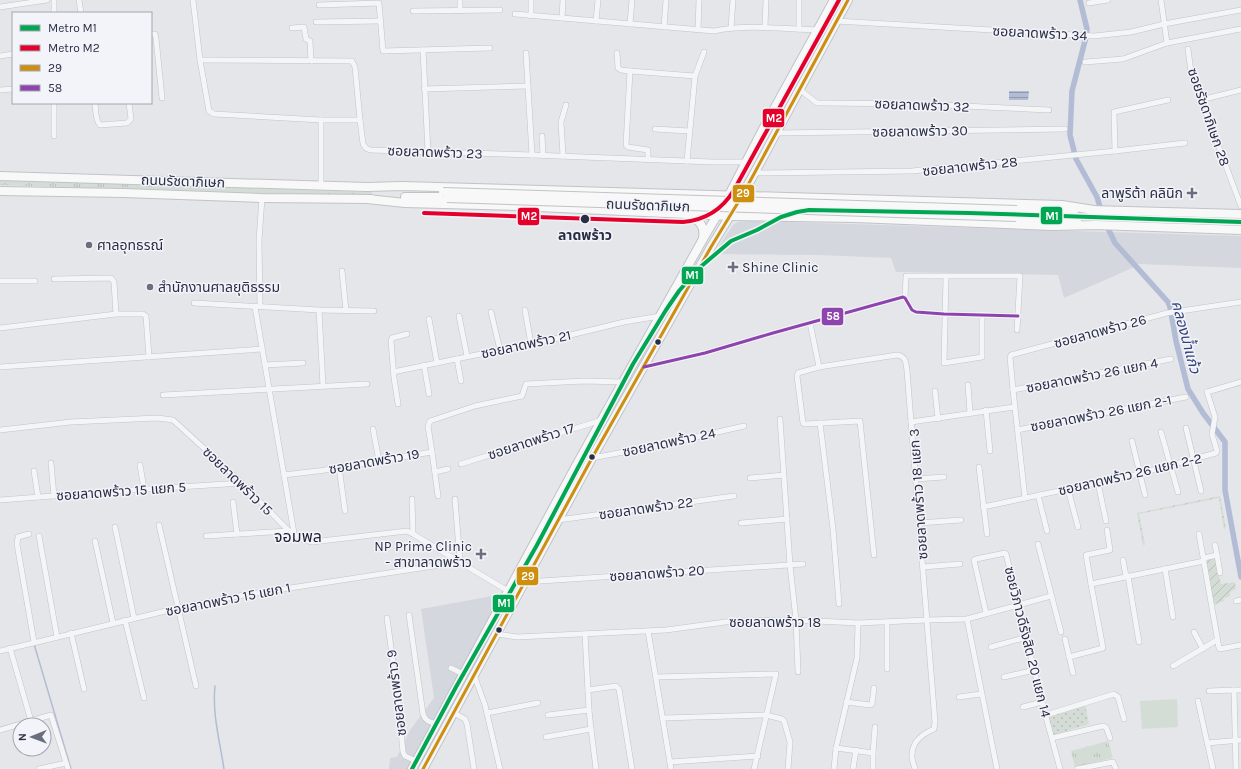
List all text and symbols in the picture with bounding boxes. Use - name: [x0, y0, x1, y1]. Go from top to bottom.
- legend: [12, 12, 152, 104]
- text: Metro M1: [48, 21, 97, 35]
- street label: ซอยลาดพร้าว 34: [992, 23, 1088, 44]
- text: Metro M2: [48, 41, 100, 55]
- text: 29: [48, 61, 62, 75]
- street label: ซอยรัชดาภิเษก 28: [1184, 66, 1233, 169]
- text: 58: [48, 81, 62, 95]
- street label: ซอยลาดพร้าว 32: [874, 95, 970, 116]
- line badge: M2: [762, 108, 785, 128]
- text: M2: [766, 112, 782, 125]
- street label: ซอยลาดพร้าว 30: [872, 122, 968, 141]
- street label: ซอยลาดพร้าว 23: [387, 142, 483, 163]
- street label: ซอยลาดพร้าว 28: [922, 153, 1018, 180]
- street label: ถนนรัชดาภิเษก: [141, 172, 225, 191]
- line badge: 29: [732, 184, 755, 203]
- place label: ลาพูริต้า คลินิก: [1101, 185, 1183, 202]
- text: 29: [736, 187, 750, 200]
- marker: ลาพูริต้า คลินิก: [1186, 187, 1198, 199]
- street label: ถนนรัชดาภิเษก: [606, 196, 690, 215]
- line badge: M1: [1040, 206, 1063, 225]
- line badge: M2: [517, 207, 540, 226]
- text: M2: [521, 210, 537, 223]
- text: M1: [1045, 210, 1059, 223]
- marker: ลาดพร้าว: [579, 213, 591, 225]
- place label: ลาดพร้าว: [558, 227, 612, 244]
- place label: ศาลอุทธรณ์: [97, 237, 163, 254]
- marker: ศาลอุทธรณ์: [84, 240, 94, 250]
- place label: Shine Clinic: [742, 259, 819, 276]
- marker: Shine Clinic: [727, 261, 739, 273]
- line badge: M1: [681, 266, 704, 285]
- text: M1: [685, 269, 699, 282]
- place label: สำนักงานศาลยุติธรรม: [158, 279, 280, 296]
- marker: สำนักงานศาลยุติธรรม: [145, 282, 155, 292]
- water label: คลองน้ำแก้ว: [1168, 298, 1206, 376]
- line badge: 58: [821, 307, 844, 326]
- text: 58: [826, 310, 840, 323]
- street label: ซอยลาดพร้าว 26: [1052, 311, 1148, 352]
- street label: ซอยลาดพร้าว 21: [480, 327, 573, 362]
- unlabelled marker: [653, 337, 663, 347]
- street label: ซอยลาดพร้าว 26 แยก 4: [1025, 354, 1160, 397]
- street label: ซอยลาดพร้าว 26 แยก 2-1: [1029, 391, 1173, 436]
- street label: ซอยลาดพร้าว 17: [486, 419, 577, 463]
- street label: ซอยลาดพร้าว 24: [621, 424, 717, 461]
- street label: ซอยลาดพร้าว 18 แยก 3: [905, 428, 932, 560]
- street label: ซอยลาดพร้าว 15: [199, 443, 277, 519]
- street label: ซอยลาดพร้าว 19: [327, 445, 421, 478]
- street label: ซอยลาดพร้าว 26 แยก 2-2: [1057, 450, 1204, 499]
- unlabelled marker: [587, 452, 597, 462]
- street label: ซอยลาดพร้าว 15 แยก 5: [55, 478, 187, 505]
- street label: ซอยลาดพร้าว 22: [598, 493, 694, 524]
- district label: จอมพล: [274, 527, 322, 546]
- place label: NP Prime Clinic - สาขาลาดพร้าว: [374, 538, 472, 571]
- marker: NP Prime Clinic - สาขาลาดพร้าว: [475, 548, 487, 560]
- street label: ซอยลาดพร้าว 20: [609, 562, 705, 585]
- street label: ซอยวิภาวดีรังสิต 20 แยก 14: [1001, 565, 1055, 720]
- line badge: 29: [516, 566, 539, 586]
- text: 29: [521, 570, 535, 583]
- street label: ซอยลาดพร้าว 15 แยก 1: [164, 579, 292, 620]
- line badge: M1: [492, 594, 515, 613]
- text: M1: [497, 597, 511, 610]
- street label: ซอยลาดพร้าว 18: [729, 614, 821, 631]
- unlabelled marker: [494, 625, 504, 635]
- street label: ซอยลาดพร้าว 9: [383, 649, 410, 737]
- north arrow: [12, 717, 52, 757]
- text: N: [16, 733, 29, 741]

